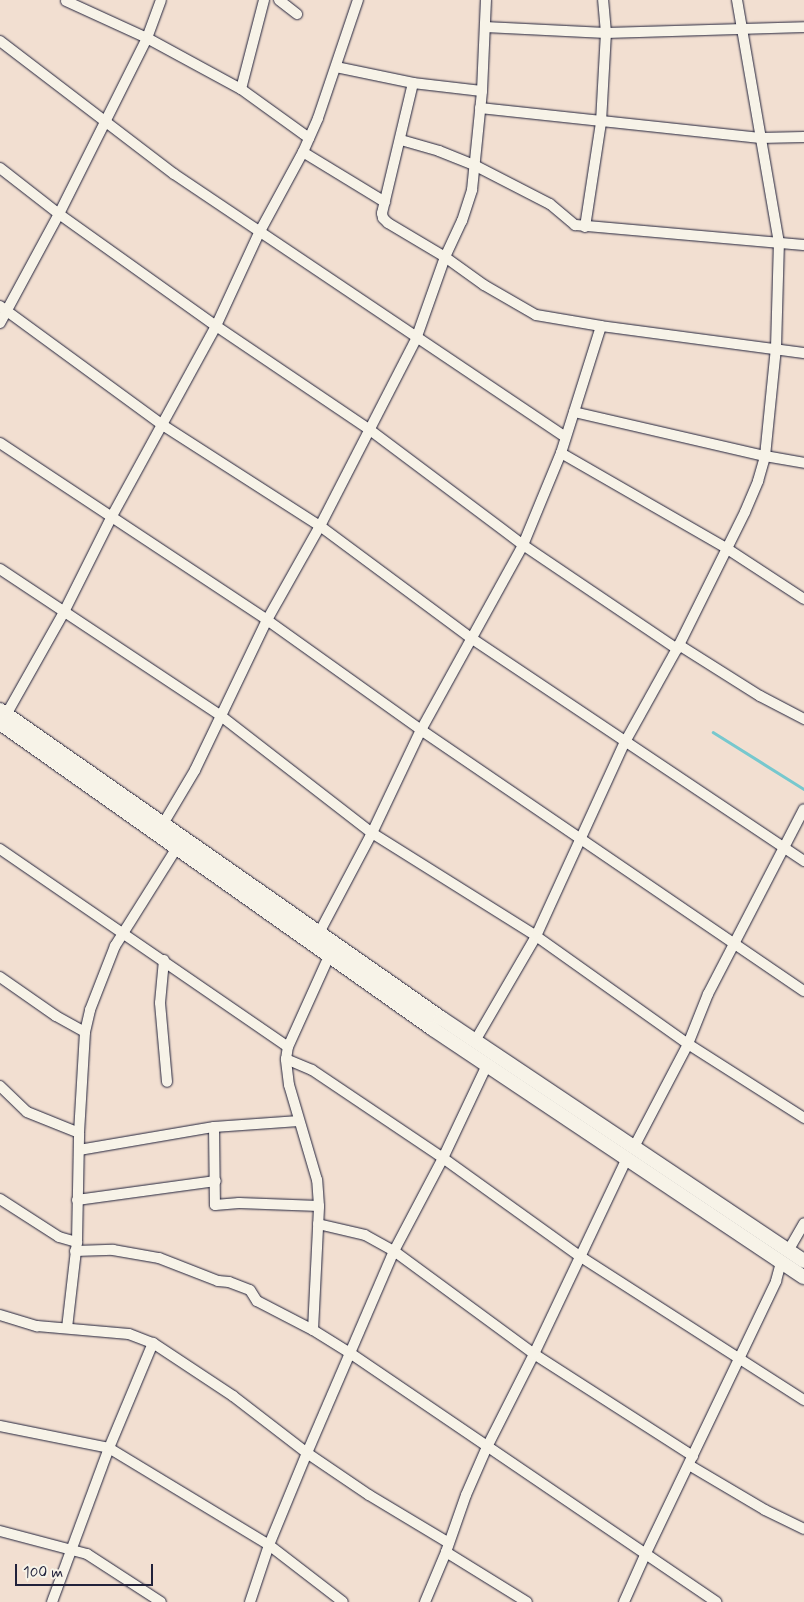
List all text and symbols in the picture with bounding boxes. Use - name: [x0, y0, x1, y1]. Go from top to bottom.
- scale bar: [18, 1554, 155, 1586]
- text: 100 m: [23, 1563, 63, 1583]

